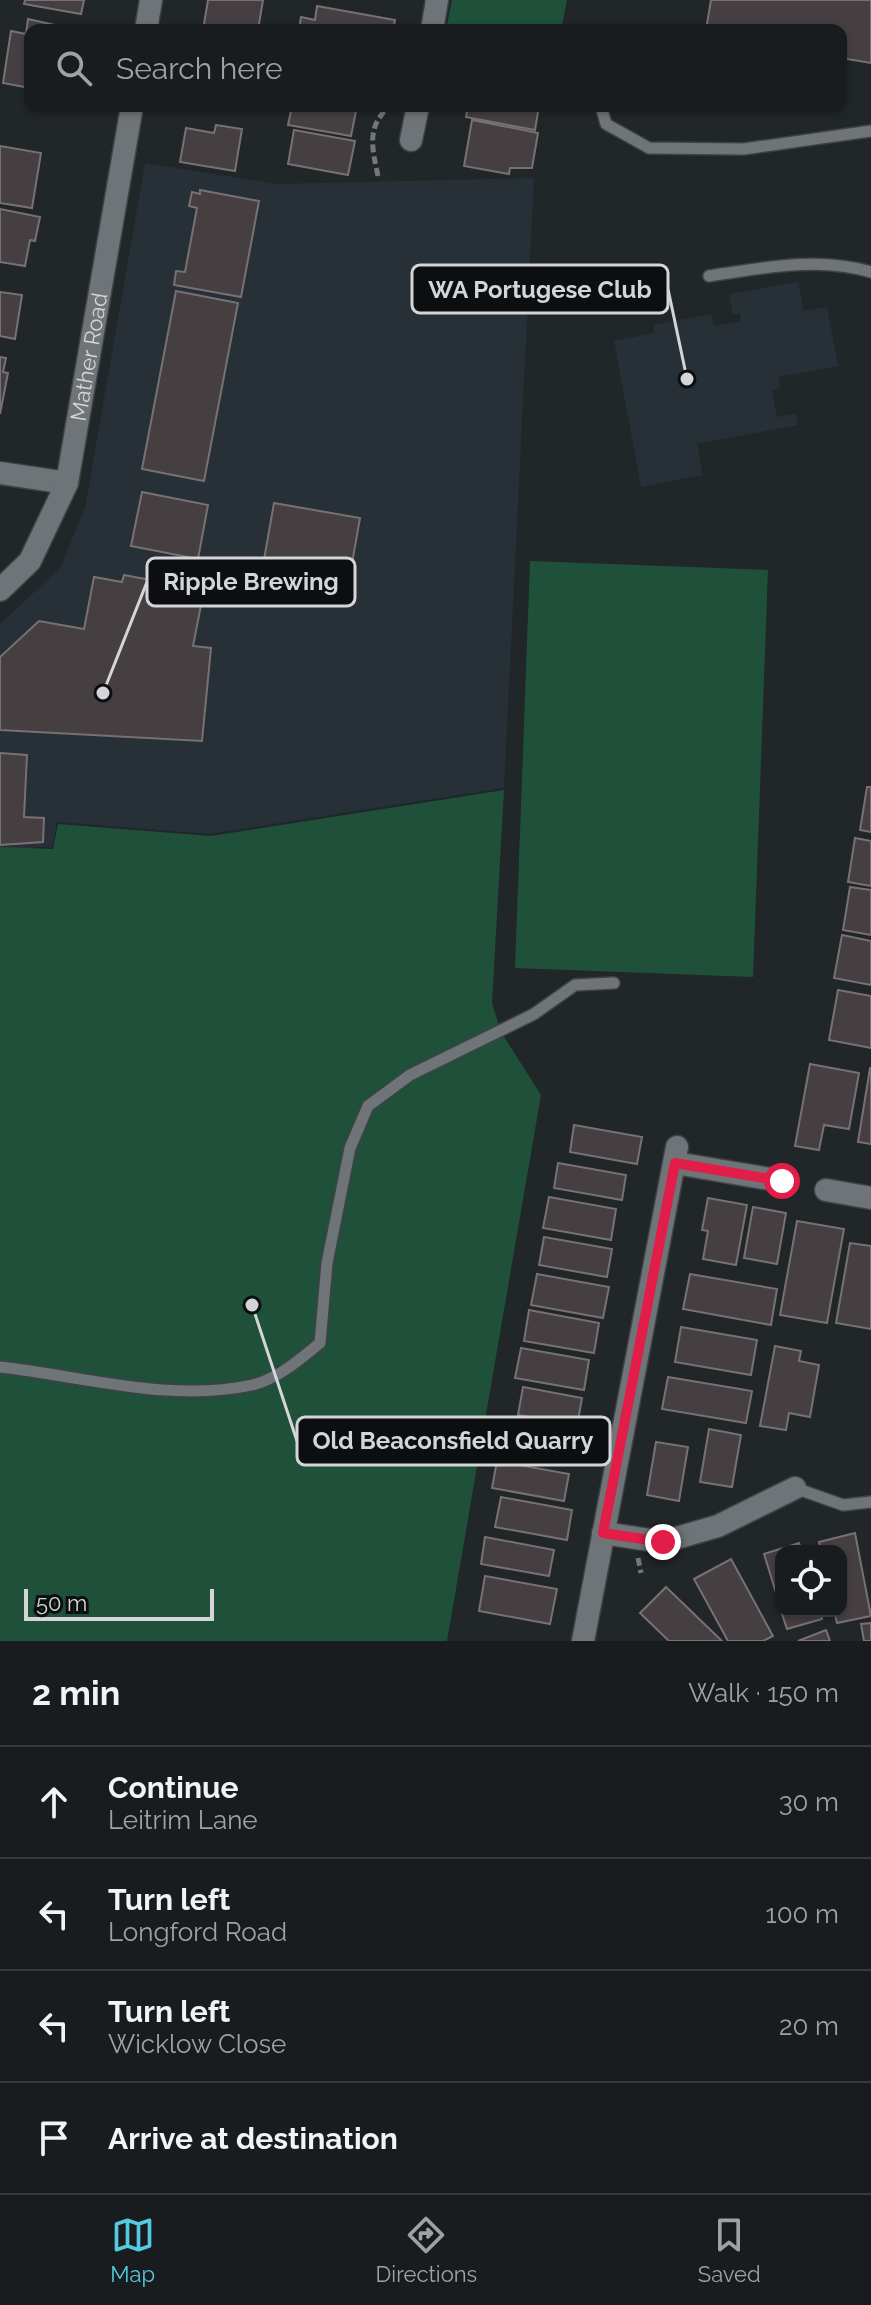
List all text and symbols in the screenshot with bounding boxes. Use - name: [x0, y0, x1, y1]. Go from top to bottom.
- search box: [24, 24, 847, 112]
- icon: search: [52, 46, 96, 90]
- text: Search here: [116, 51, 283, 86]
- callout: WA Portugese Club: [412, 265, 668, 313]
- text: WA Portugese Club: [428, 275, 652, 304]
- street label: Mather Road: [65, 291, 113, 423]
- callout: Ripple Brewing: [147, 558, 355, 606]
- text: Ripple Brewing: [163, 567, 339, 596]
- route start: [764, 1163, 800, 1199]
- callout: Old Beaconsfield Quarry: [297, 1417, 610, 1465]
- text: Old Beaconsfield Quarry: [312, 1426, 594, 1455]
- route end: [645, 1524, 681, 1560]
- map controls: [775, 1545, 847, 1617]
- button: locate: [775, 1545, 847, 1617]
- scale bar: [24, 1585, 214, 1621]
- text: 50 m: [36, 1590, 87, 1616]
- text: 2 min: [32, 1673, 120, 1713]
- text: Walk · 150 m: [688, 1678, 839, 1708]
- text: Continue: [108, 1770, 239, 1805]
- icon: ahead: [32, 1780, 76, 1824]
- text: 30 m: [779, 1787, 839, 1817]
- text: Leitrim Lane: [108, 1805, 258, 1835]
- text: Turn left: [108, 1882, 230, 1917]
- icon: left: [32, 1892, 76, 1936]
- text: 100 m: [766, 1899, 839, 1929]
- text: Longford Road: [108, 1917, 287, 1947]
- text: Turn left: [108, 1994, 230, 2029]
- icon: left: [32, 2004, 76, 2048]
- text: 20 m: [779, 2011, 839, 2041]
- text: Wicklow Close: [108, 2029, 286, 2059]
- icon: arrive: [32, 2116, 76, 2160]
- text: Arrive at destination: [108, 2121, 398, 2156]
- tab: Map: [110, 2213, 155, 2287]
- tab: Directions: [376, 2213, 477, 2287]
- tab: Saved: [698, 2213, 761, 2287]

